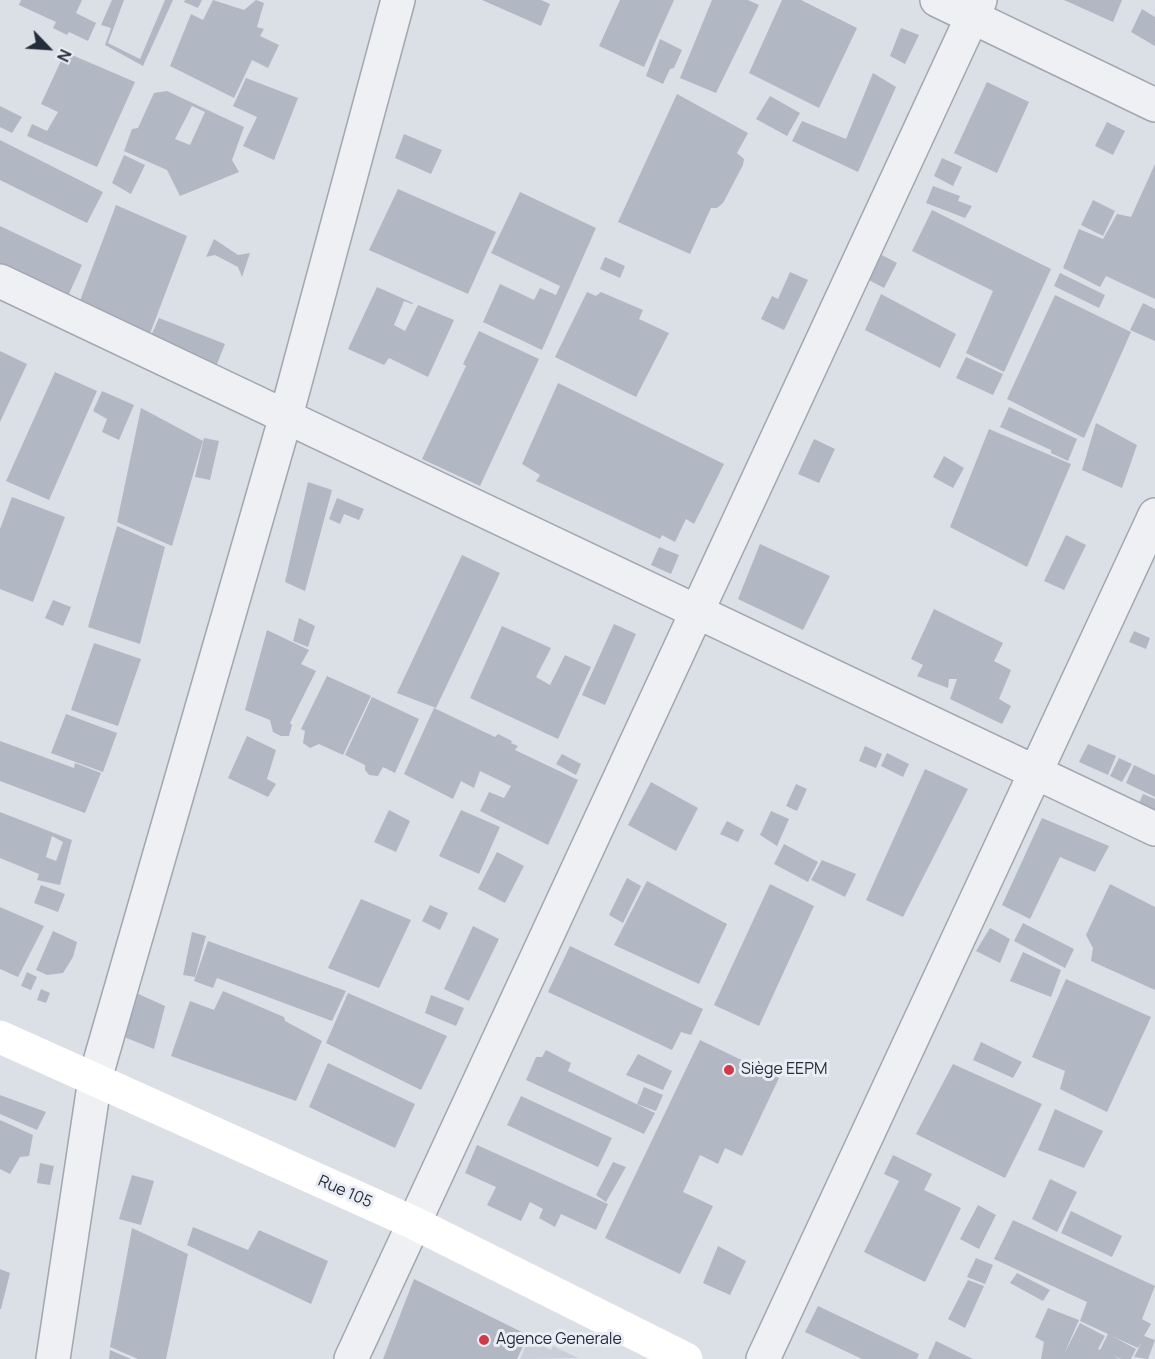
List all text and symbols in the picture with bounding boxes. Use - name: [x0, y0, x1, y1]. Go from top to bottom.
- north arrow: [18, 18, 78, 78]
- text: N: [52, 46, 77, 65]
- place label: Siège EEPM: [741, 1060, 827, 1080]
- marker: Siège EEPM: [722, 1063, 736, 1077]
- street label: Rue 105: [315, 1172, 375, 1212]
- place label: Agence Generale: [496, 1330, 622, 1350]
- marker: Agence Generale: [477, 1333, 491, 1347]

